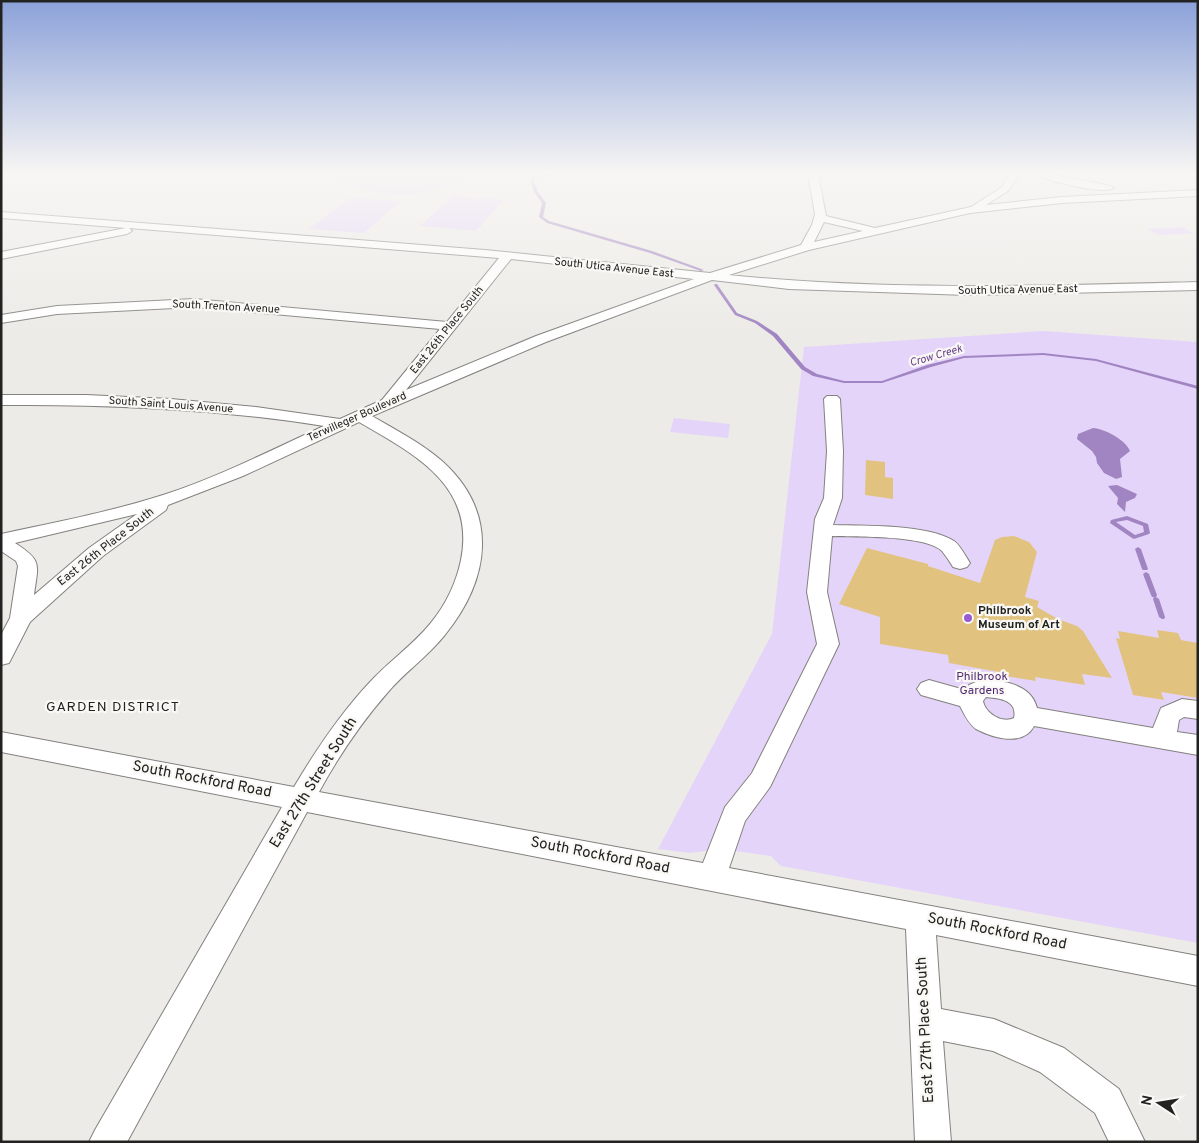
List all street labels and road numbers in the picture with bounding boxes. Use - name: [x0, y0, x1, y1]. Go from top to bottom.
- street label: South Utica Avenue East: [554, 255, 674, 281]
- street label: South Utica Avenue East: [958, 282, 1078, 298]
- street label: East 26th Place South: [407, 283, 487, 377]
- street label: South Trenton Avenue: [172, 297, 280, 317]
- street label: Terwilleger Boulevard: [305, 389, 409, 445]
- street label: South Saint Louis Avenue: [108, 394, 234, 416]
- street label: East 26th Place South: [54, 504, 158, 590]
- street label: East 27th Street South: [266, 714, 362, 852]
- street label: South Rockford Road: [131, 757, 273, 803]
- street label: South Rockford Road: [529, 833, 671, 879]
- street label: South Rockford Road: [926, 909, 1068, 955]
- street label: East 27th Place South: [913, 956, 939, 1104]

